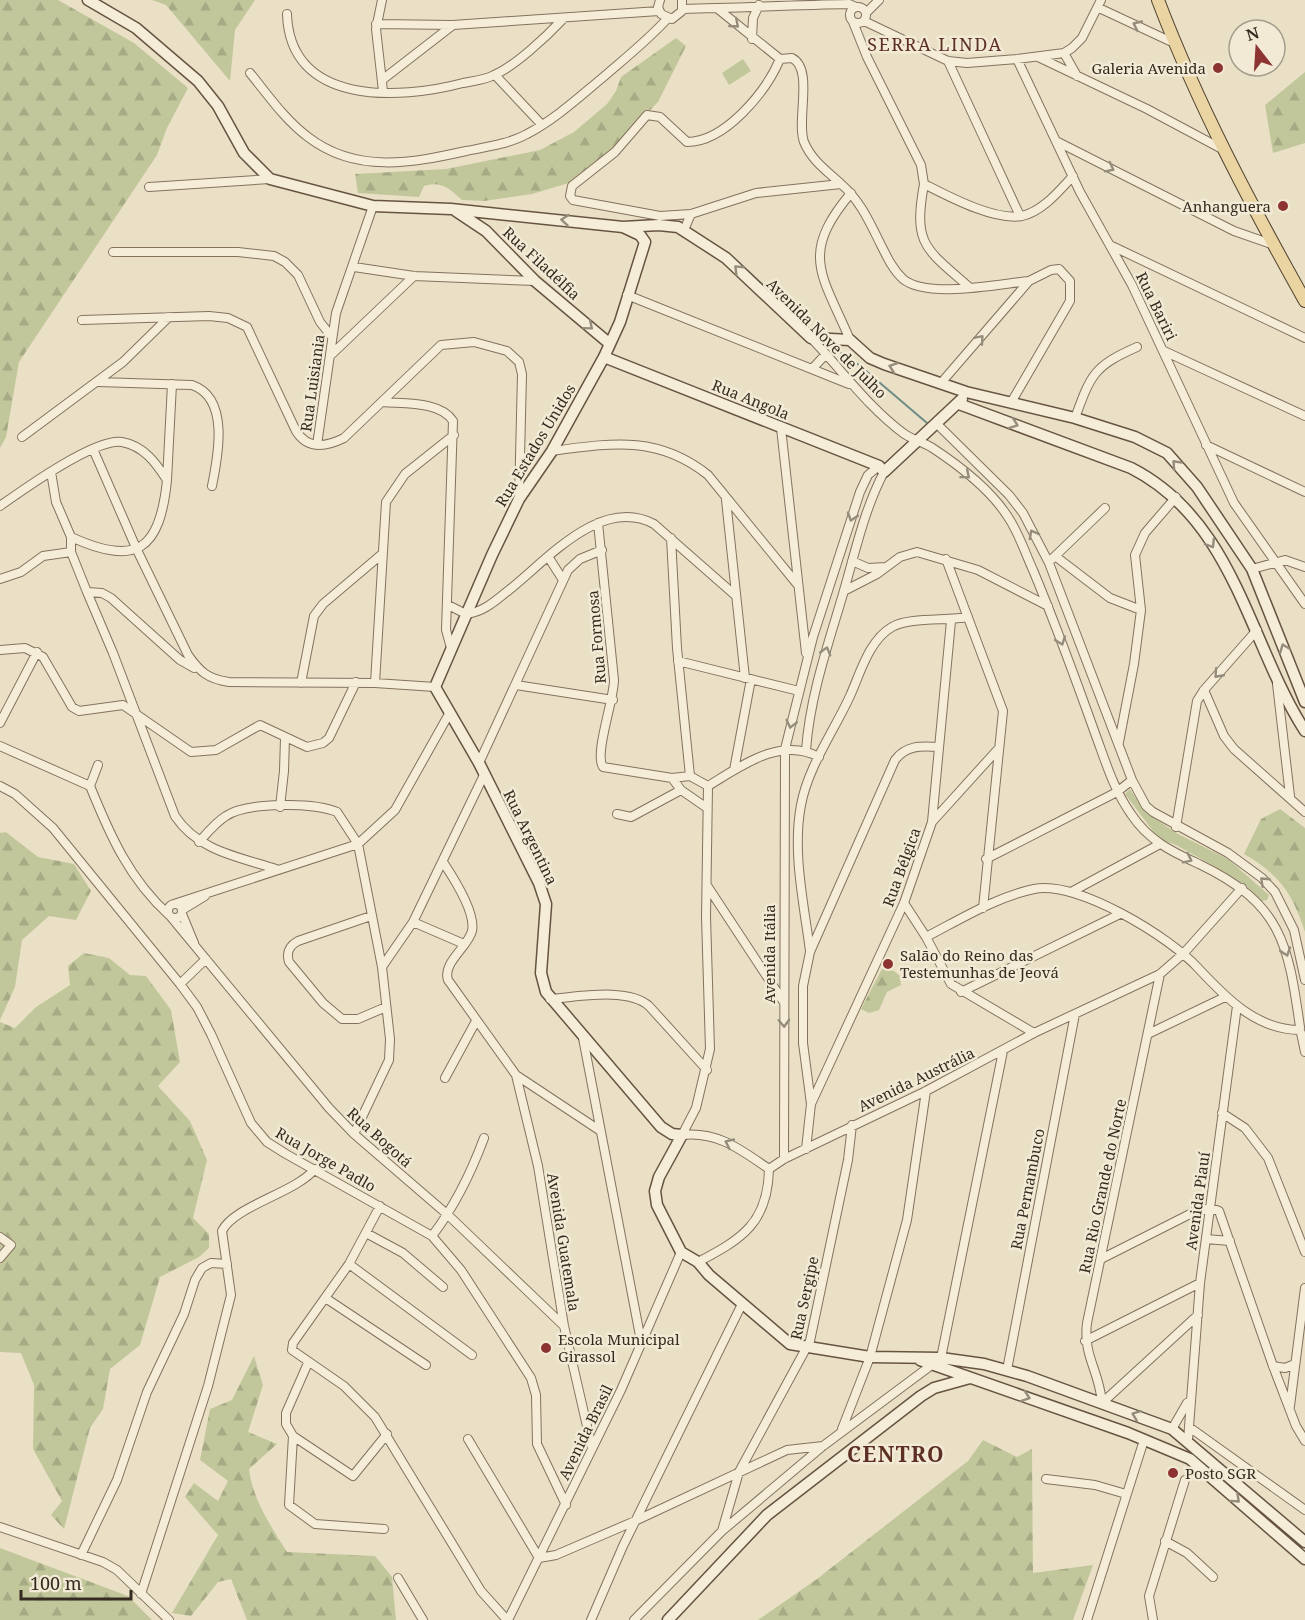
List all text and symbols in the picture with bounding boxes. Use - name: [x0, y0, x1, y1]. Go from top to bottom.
- one-way arrow: [728, 17, 739, 28]
- north arrow: [1227, 18, 1287, 78]
- one-way arrow: [1132, 20, 1143, 32]
- text: N: [1243, 21, 1262, 46]
- district label: SERRA LINDA: [867, 32, 1003, 56]
- place label: Galeria Avenida: [1091, 58, 1206, 78]
- marker: Galeria Avenida: [1211, 61, 1225, 75]
- one-way arrow: [1103, 161, 1114, 172]
- place label: Anhanguera: [1182, 196, 1271, 216]
- marker: Anhanguera: [1276, 199, 1290, 213]
- one-way arrow: [561, 214, 570, 227]
- street label: Rua Filadélfia: [499, 222, 585, 304]
- one-way arrow: [735, 266, 746, 277]
- street label: Rua Bariri: [1132, 268, 1182, 344]
- street label: Avenida Nove de Julho: [763, 274, 891, 402]
- one-way arrow: [582, 318, 593, 329]
- street label: Rua Luisiania: [295, 333, 329, 433]
- one-way arrow: [973, 335, 984, 346]
- one-way arrow: [888, 361, 899, 374]
- street label: Rua Angola: [709, 374, 793, 424]
- street label: Rua Estados Unidos: [490, 380, 580, 510]
- one-way arrow: [1008, 417, 1019, 430]
- one-way arrow: [1173, 460, 1184, 471]
- one-way arrow: [959, 468, 970, 479]
- one-way arrow: [847, 511, 859, 522]
- one-way arrow: [1029, 529, 1040, 540]
- one-way arrow: [1204, 538, 1216, 548]
- street label: Rua Formosa: [582, 589, 610, 685]
- one-way arrow: [1054, 635, 1066, 646]
- one-way arrow: [1279, 643, 1291, 654]
- one-way arrow: [819, 647, 831, 657]
- one-way arrow: [1214, 667, 1225, 677]
- one-way arrow: [786, 719, 799, 729]
- street label: Rua Argentina: [499, 786, 563, 888]
- street label: Rua Bélgica: [877, 825, 925, 909]
- one-way arrow: [1182, 852, 1193, 864]
- one-way arrow: [1260, 877, 1271, 888]
- street label: Avenida Itália: [759, 904, 779, 1004]
- place label: Salão do Reino das Testemunhas de Jeová: [900, 945, 1059, 982]
- one-way arrow: [1279, 946, 1292, 957]
- marker: Salão do Reino das Testemunhas de Jeová: [881, 957, 895, 971]
- one-way arrow: [778, 1019, 790, 1028]
- street label: Avenida Austrália: [854, 1042, 978, 1116]
- street label: Rua Rio Grande do Norte: [1074, 1097, 1130, 1275]
- street label: Rua Bogotá: [343, 1103, 417, 1171]
- street label: Rua Jorge Padlo: [272, 1122, 380, 1196]
- street label: Rua Pernambuco: [1005, 1127, 1049, 1251]
- one-way arrow: [724, 1139, 735, 1151]
- street label: Avenida Piauí: [1180, 1150, 1214, 1251]
- street label: Avenida Guatemala: [543, 1171, 585, 1313]
- street label: Rua Sergipe: [785, 1254, 823, 1342]
- place label: Escola Municipal Girassol: [558, 1329, 680, 1366]
- marker: Escola Municipal Girassol: [539, 1341, 553, 1355]
- street label: Avenida Brasil: [553, 1381, 617, 1483]
- one-way arrow: [1020, 1389, 1031, 1402]
- one-way arrow: [1131, 1409, 1142, 1422]
- district label: CENTRO: [847, 1440, 945, 1468]
- place label: Posto SGR: [1185, 1463, 1256, 1483]
- marker: Posto SGR: [1166, 1466, 1180, 1480]
- one-way arrow: [1229, 1492, 1240, 1503]
- scale bar: [21, 1563, 130, 1601]
- text: 100 m: [30, 1571, 82, 1595]

